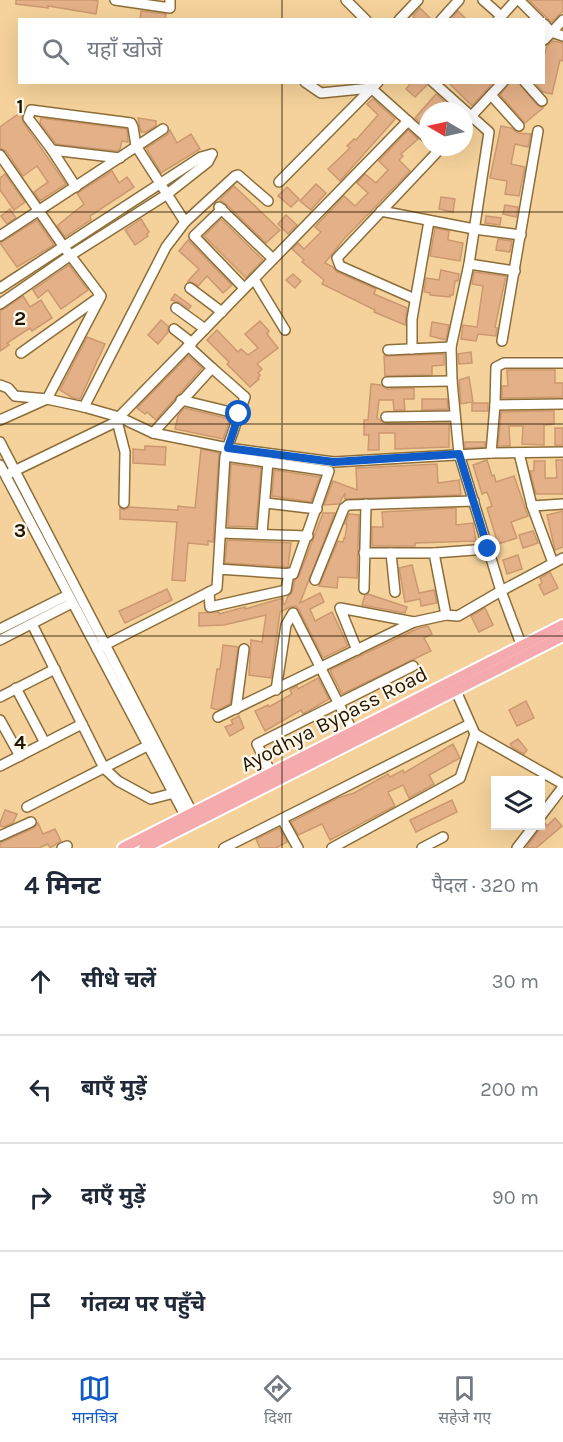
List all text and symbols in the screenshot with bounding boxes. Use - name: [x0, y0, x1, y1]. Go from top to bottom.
- search box: [18, 18, 545, 84]
- icon: search: [39, 35, 72, 68]
- text: यहाँ खोजें: [87, 37, 162, 63]
- text: 1: [16, 95, 24, 118]
- north arrow: [419, 102, 473, 156]
- text: 2: [14, 307, 26, 330]
- route start: [225, 400, 251, 426]
- text: 3: [14, 519, 26, 542]
- route end: [474, 535, 500, 561]
- street label: Ayodhya Bypass Road: [237, 661, 431, 777]
- text: 4: [14, 731, 26, 754]
- map controls: [491, 776, 545, 830]
- button: layers: [491, 776, 545, 830]
- text: 4 मिनट: [24, 870, 101, 901]
- text: पैदल · 320 m: [432, 874, 539, 897]
- icon: ahead: [24, 965, 57, 998]
- text: सीधे चलें: [81, 967, 156, 993]
- text: 30 m: [492, 970, 539, 993]
- icon: left: [24, 1073, 57, 1106]
- text: बाएँ मुड़ें: [81, 1075, 147, 1101]
- text: 200 m: [480, 1078, 539, 1101]
- icon: right: [24, 1181, 57, 1214]
- text: दाएँ मुड़ें: [81, 1183, 146, 1209]
- text: 90 m: [492, 1186, 539, 1209]
- icon: arrive: [24, 1289, 57, 1322]
- text: गंतव्य पर पहुँचे: [81, 1291, 205, 1317]
- tab: मानचित्र: [72, 1372, 118, 1430]
- tab: दिशा: [261, 1372, 294, 1430]
- tab: सहेजे गए: [438, 1372, 491, 1430]

